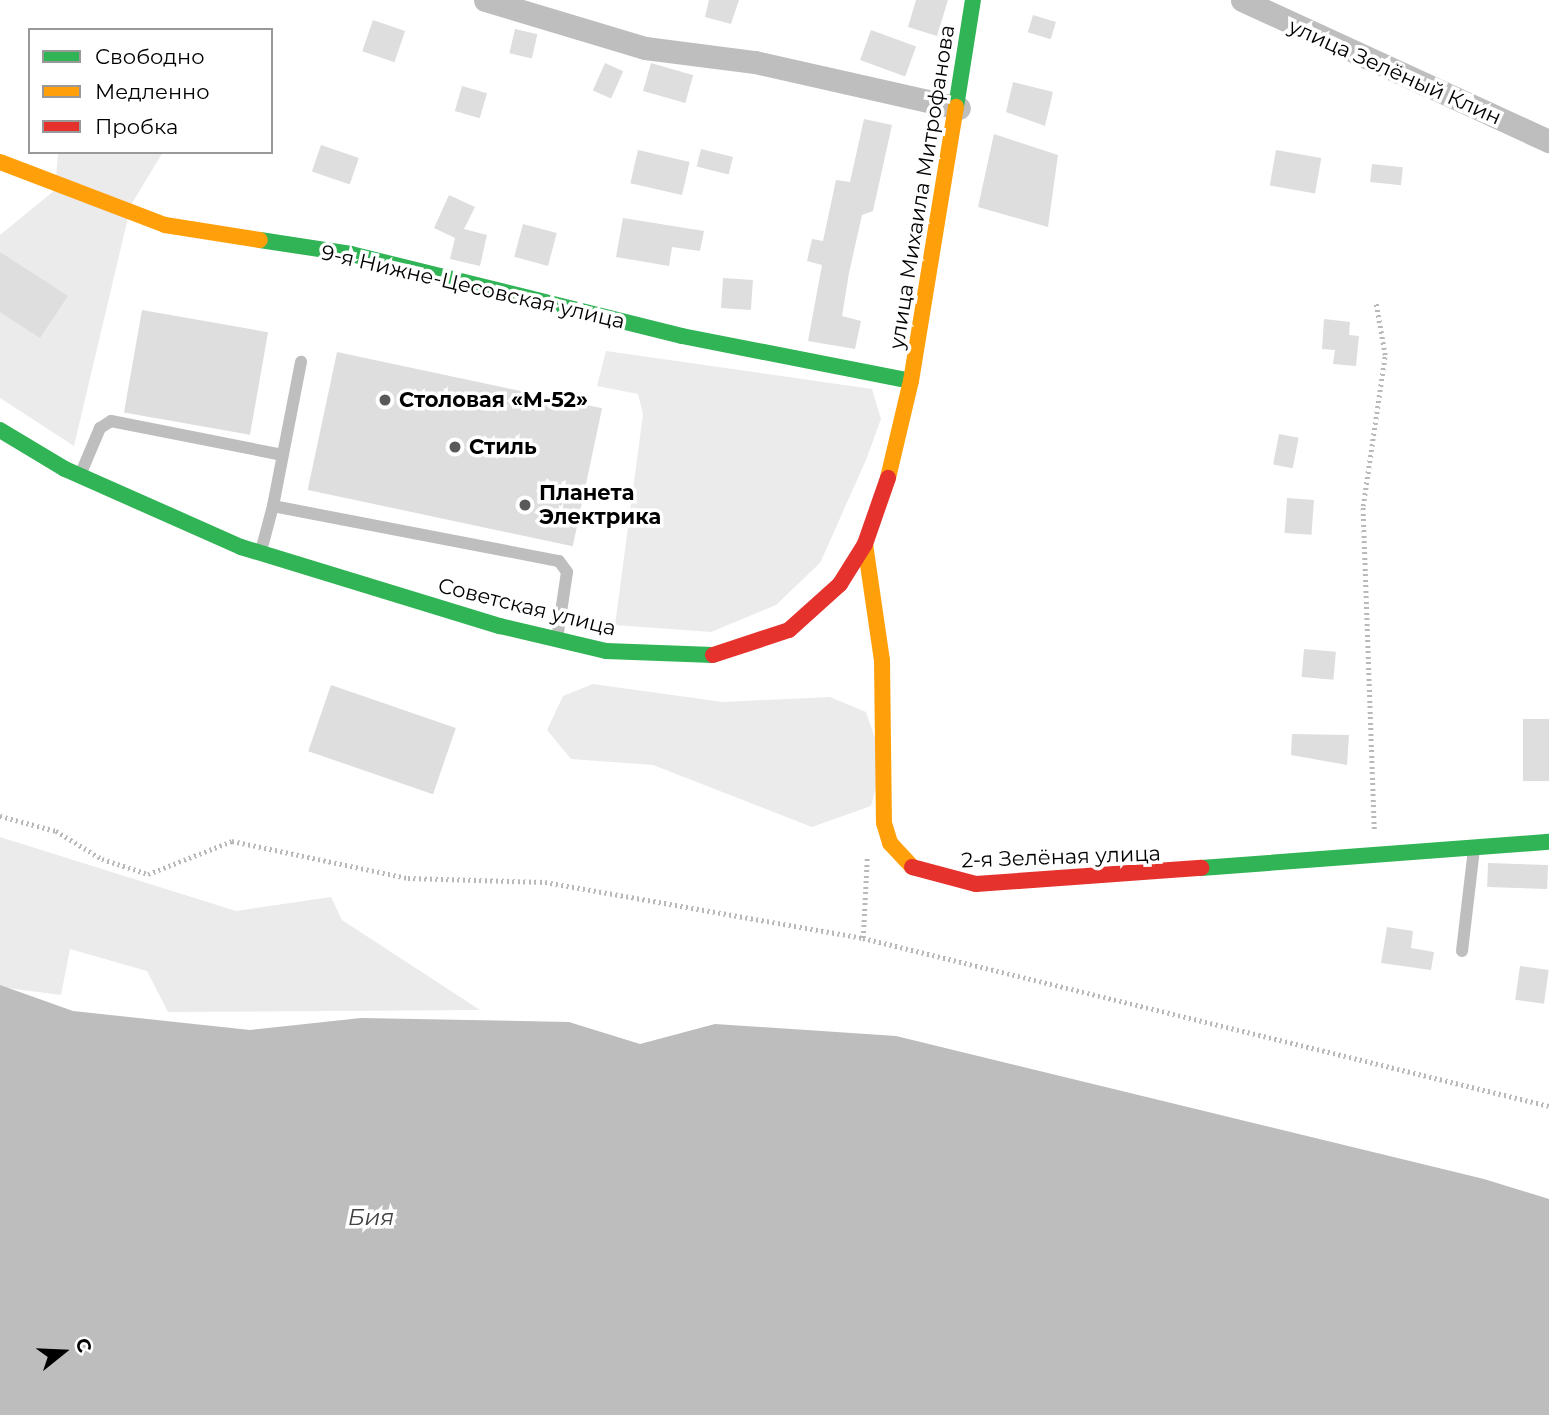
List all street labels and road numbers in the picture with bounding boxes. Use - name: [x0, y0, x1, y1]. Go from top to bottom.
- street label: улица Зелёный Клин: [1285, 14, 1505, 130]
- street label: улица Михаила Митрофанова: [884, 23, 960, 351]
- street label: 9-я Нижне-Цесовская улица: [319, 240, 627, 334]
- street label: Советская улица: [435, 573, 619, 641]
- street label: 2-я Зелёная улица: [961, 841, 1161, 873]

